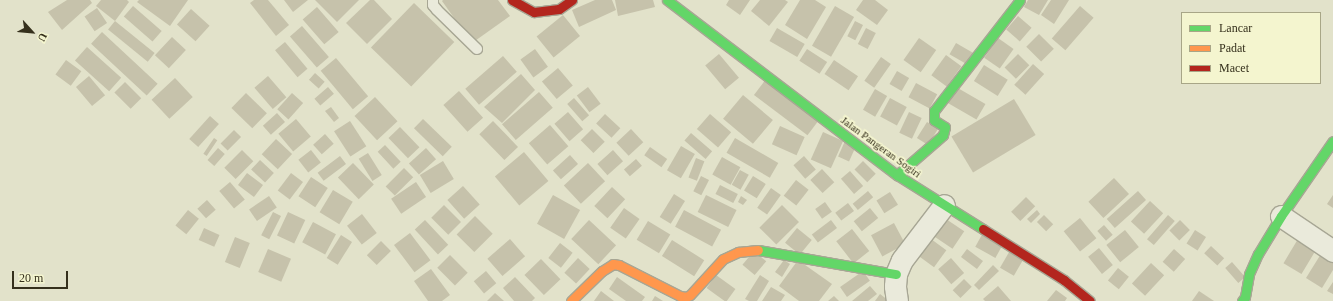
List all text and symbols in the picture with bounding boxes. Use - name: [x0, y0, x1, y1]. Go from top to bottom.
- north arrow: [12, 12, 52, 52]
- legend: [1181, 12, 1321, 84]
- text: Lancar: [1219, 21, 1252, 35]
- text: U: [36, 31, 50, 44]
- text: Padat: [1219, 41, 1246, 55]
- text: Macet: [1219, 61, 1249, 75]
- street label: Jalan Pangeran Sogiri: [838, 113, 924, 181]
- scale bar: [14, 263, 70, 289]
- text: 20 m: [19, 271, 43, 285]

